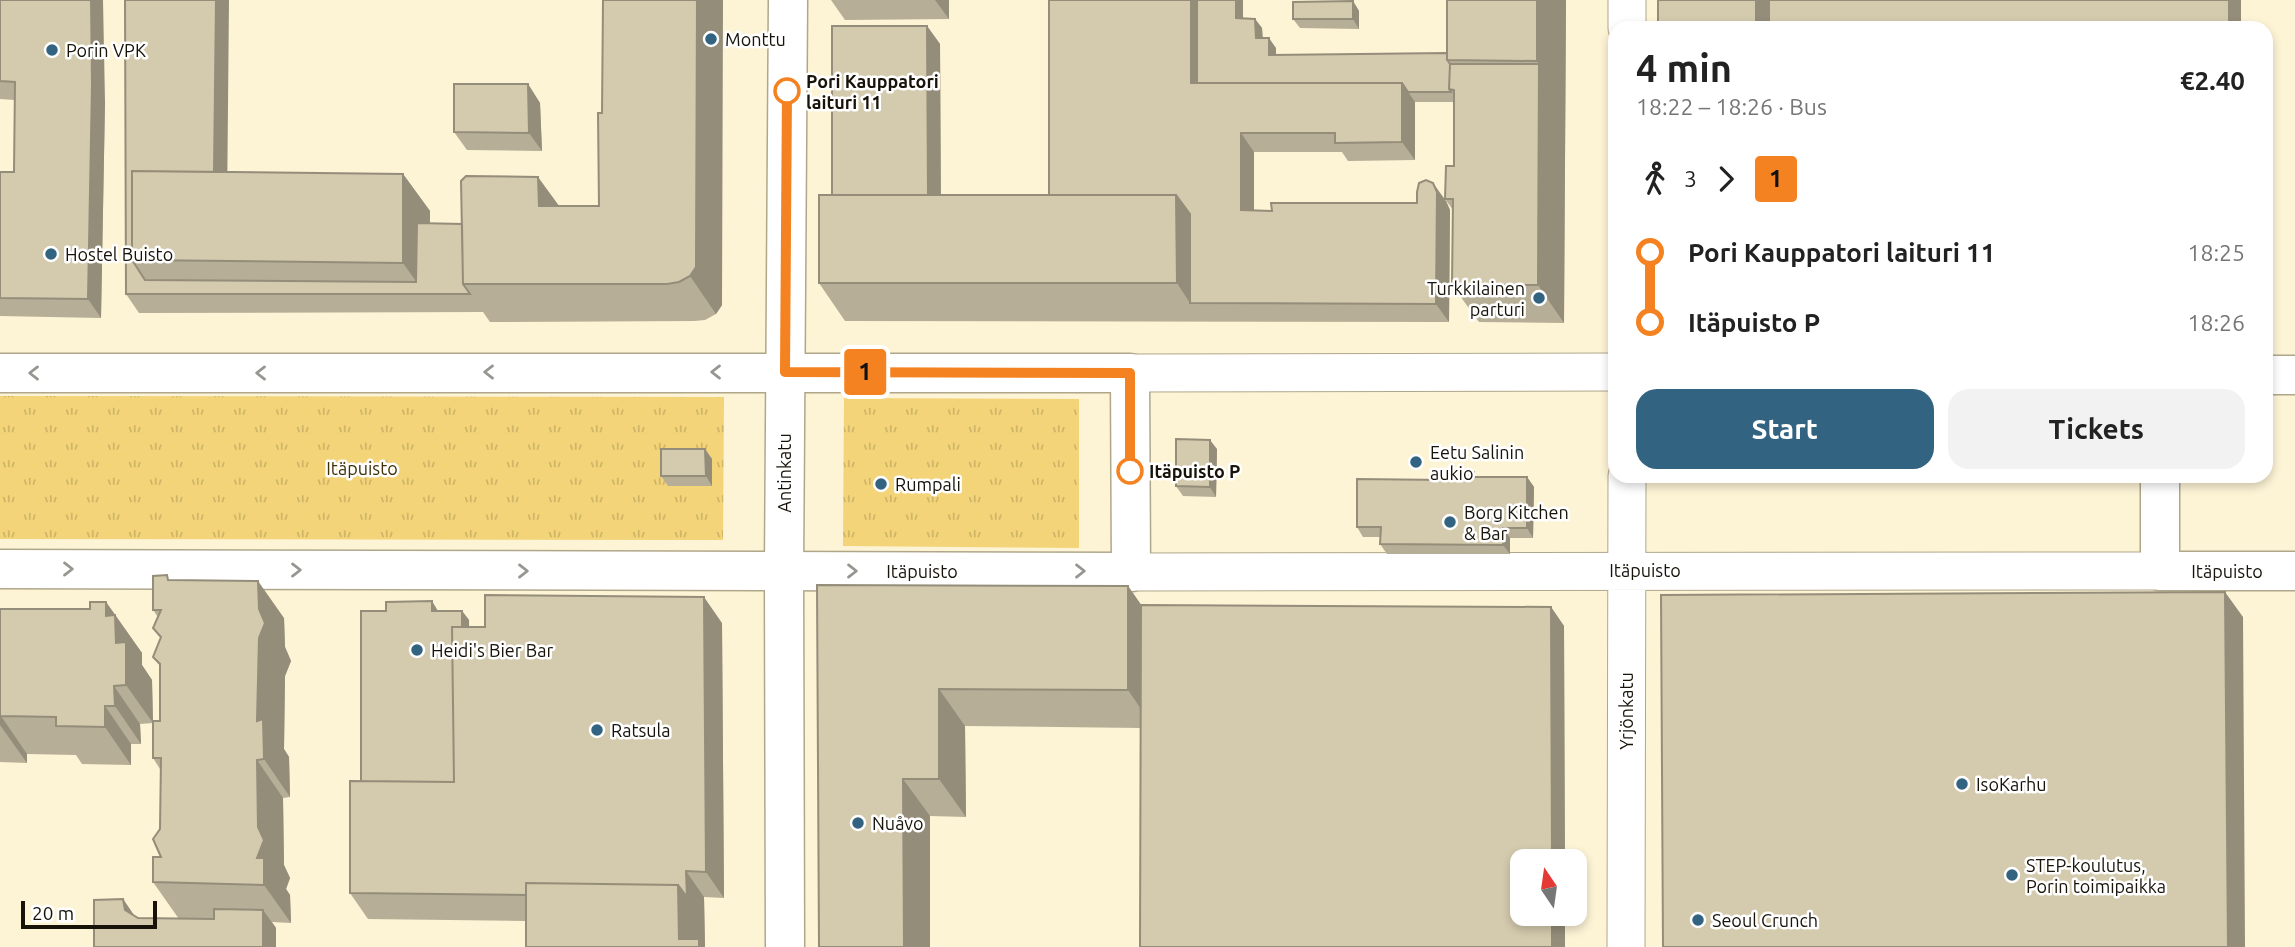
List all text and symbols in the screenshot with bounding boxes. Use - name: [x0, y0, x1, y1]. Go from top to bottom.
- place label: Monttu: [725, 29, 786, 49]
- marker: Monttu: [703, 31, 719, 47]
- place label: Porin VPK: [66, 40, 146, 60]
- marker: Porin VPK: [44, 42, 60, 58]
- text: 4 min: [1636, 47, 1732, 89]
- text: €2.40: [2180, 66, 2245, 95]
- place label: Pori Kauppatori laituri 11: [806, 71, 939, 112]
- marker: Pori Kauppatori laituri 11: [774, 78, 800, 104]
- text: 18:22 – 18:26 · Bus: [1636, 94, 1827, 119]
- icon: walk: [1636, 160, 1674, 198]
- icon: forward: [1707, 160, 1745, 198]
- text: 1: [1769, 165, 1783, 192]
- text: 3: [1684, 166, 1697, 191]
- text: Pori Kauppatori laituri 11: [1688, 238, 1995, 267]
- text: 18:25: [2187, 240, 2245, 265]
- place label: Hostel Buisto: [65, 244, 173, 264]
- marker: Hostel Buisto: [43, 246, 59, 262]
- place label: Turkkilainen parturi: [1427, 278, 1525, 319]
- marker: Turkkilainen parturi: [1531, 290, 1547, 306]
- text: Itäpuisto P: [1688, 308, 1820, 337]
- text: 18:26: [2187, 310, 2245, 335]
- line badge: 1: [842, 349, 888, 395]
- text: 1: [858, 358, 872, 385]
- one-way arrow: [483, 364, 494, 380]
- one-way arrow: [711, 364, 721, 380]
- one-way arrow: [28, 365, 39, 381]
- one-way arrow: [256, 365, 266, 381]
- button: Start: [1636, 389, 1934, 469]
- button: Tickets: [1948, 389, 2245, 469]
- street label: Antinkatu: [774, 433, 794, 513]
- place label: Eetu Salinin aukio: [1430, 442, 1524, 483]
- marker: Eetu Salinin aukio: [1408, 454, 1424, 470]
- park label: Itäpuisto: [326, 458, 398, 478]
- marker: Itäpuisto P: [1117, 458, 1143, 484]
- place label: Itäpuisto P: [1149, 461, 1240, 481]
- place label: Rumpali: [895, 474, 961, 494]
- marker: Rumpali: [873, 476, 889, 492]
- place label: Borg Kitchen & Bar: [1464, 502, 1569, 543]
- marker: Borg Kitchen & Bar: [1442, 514, 1458, 530]
- street label: Itäpuisto: [1609, 560, 1681, 580]
- one-way arrow: [63, 561, 74, 577]
- street label: Itäpuisto: [886, 561, 958, 581]
- street label: Itäpuisto: [2191, 561, 2263, 581]
- one-way arrow: [291, 562, 301, 578]
- one-way arrow: [518, 563, 529, 579]
- one-way arrow: [847, 563, 858, 579]
- one-way arrow: [1075, 563, 1085, 579]
- place label: Heidi's Bier Bar: [431, 640, 553, 660]
- marker: Heidi's Bier Bar: [409, 642, 425, 658]
- street label: Yrjönkatu: [1616, 672, 1636, 750]
- place label: Ratsula: [611, 720, 671, 740]
- marker: Ratsula: [589, 722, 605, 738]
- place label: IsoKarhu: [1976, 774, 2047, 794]
- marker: IsoKarhu: [1954, 776, 1970, 792]
- place label: Nuåvo: [872, 813, 924, 833]
- marker: Nuåvo: [850, 815, 866, 831]
- north arrow: [1510, 849, 1587, 926]
- map controls: [1510, 849, 1587, 926]
- place label: STEP-koulutus, Porin toimipaikka: [2026, 855, 2166, 896]
- marker: STEP-koulutus, Porin toimipaikka: [2004, 867, 2020, 883]
- scale bar: [21, 898, 158, 930]
- text: 20 m: [32, 902, 74, 924]
- place label: Seoul Crunch: [1712, 910, 1818, 930]
- marker: Seoul Crunch: [1690, 912, 1706, 928]

